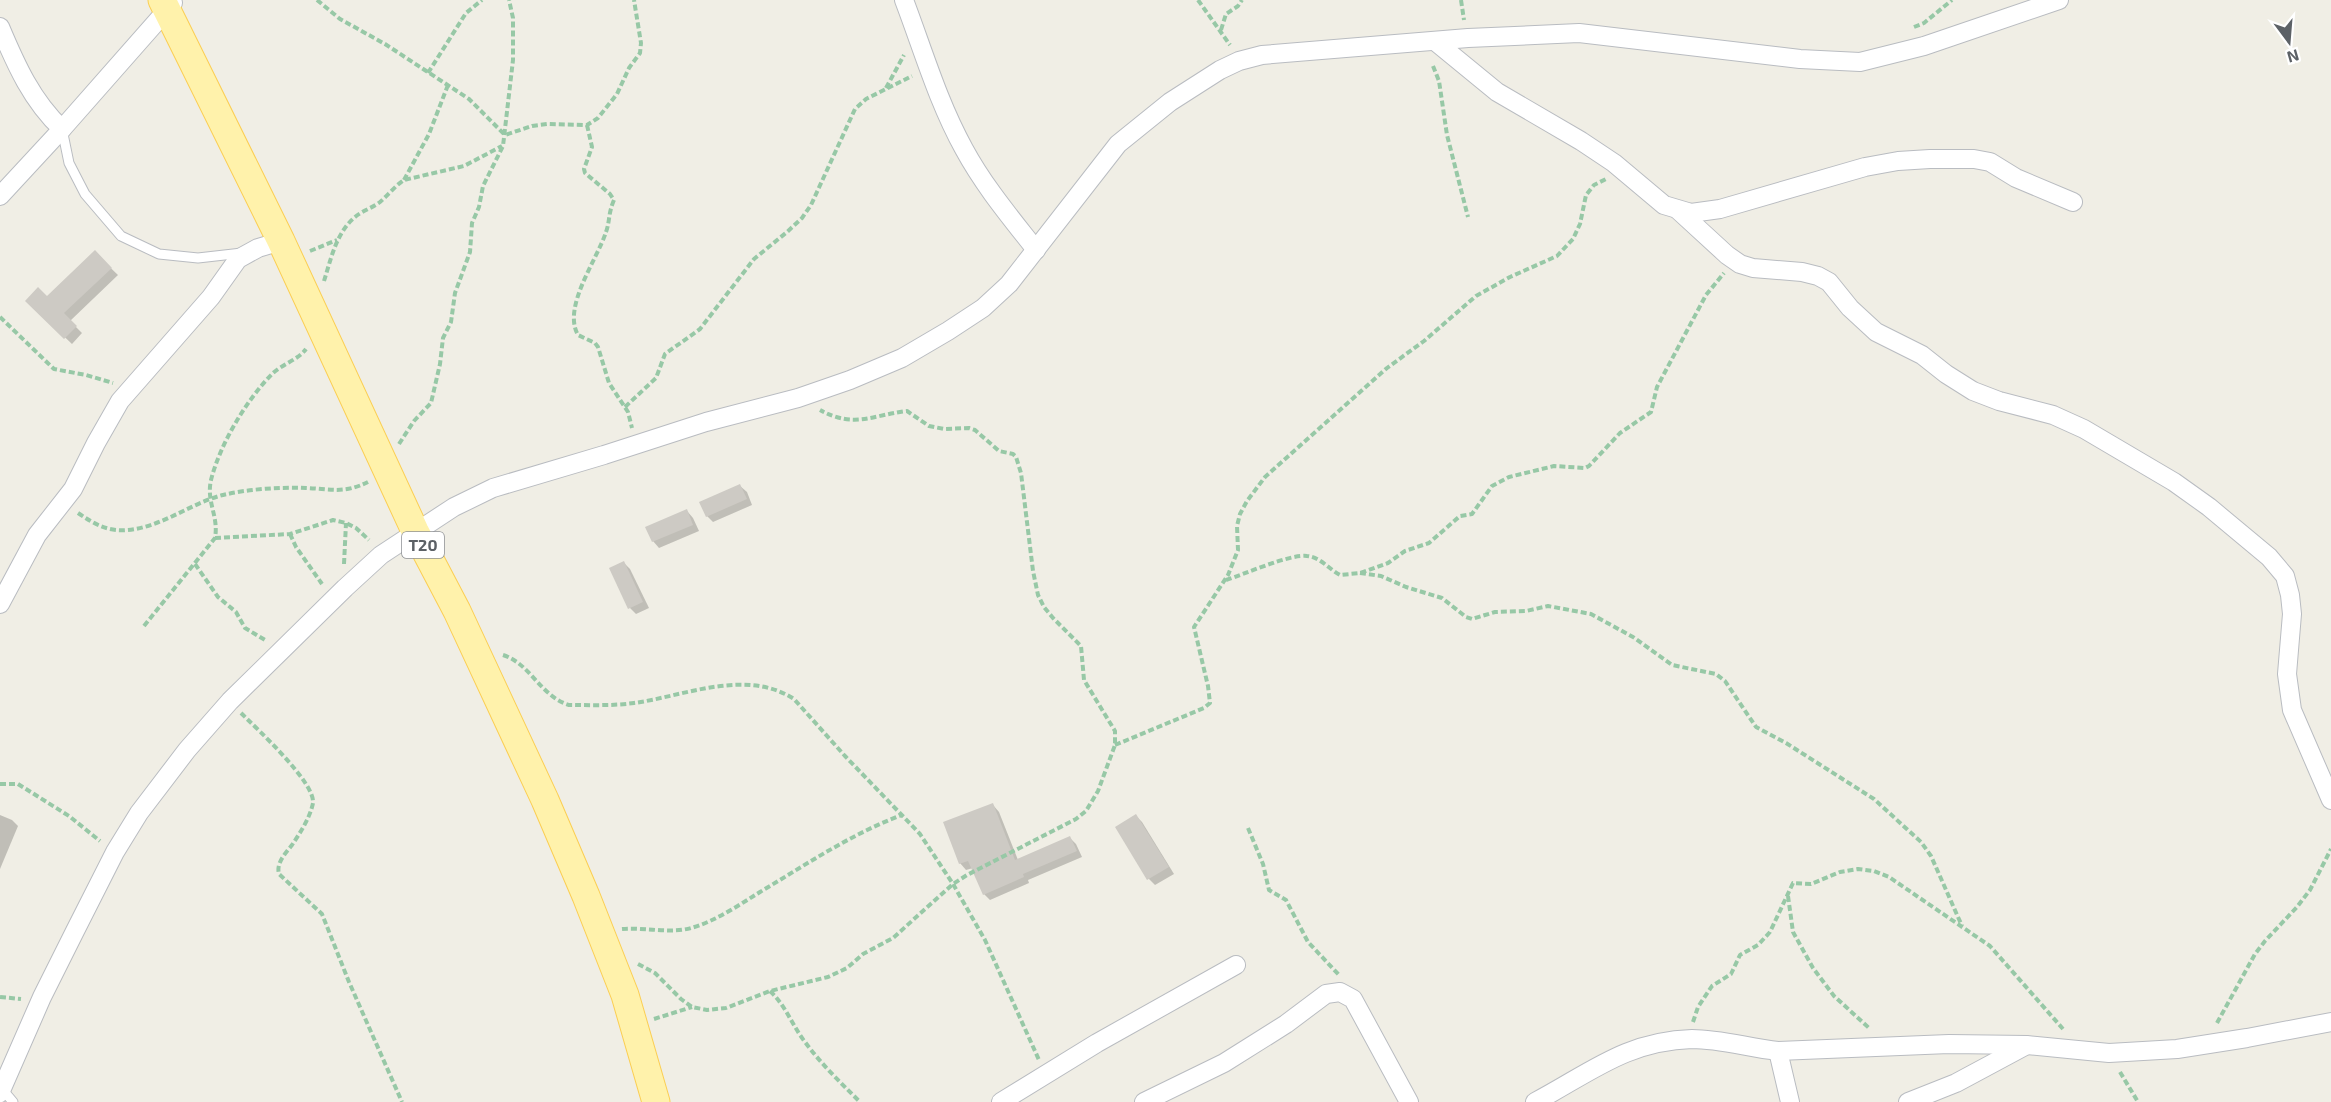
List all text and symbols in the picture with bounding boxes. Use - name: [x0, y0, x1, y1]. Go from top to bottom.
- north arrow: [2259, 12, 2319, 72]
- text: N: [2285, 46, 2301, 68]
- road number: T20: [402, 532, 444, 558]

